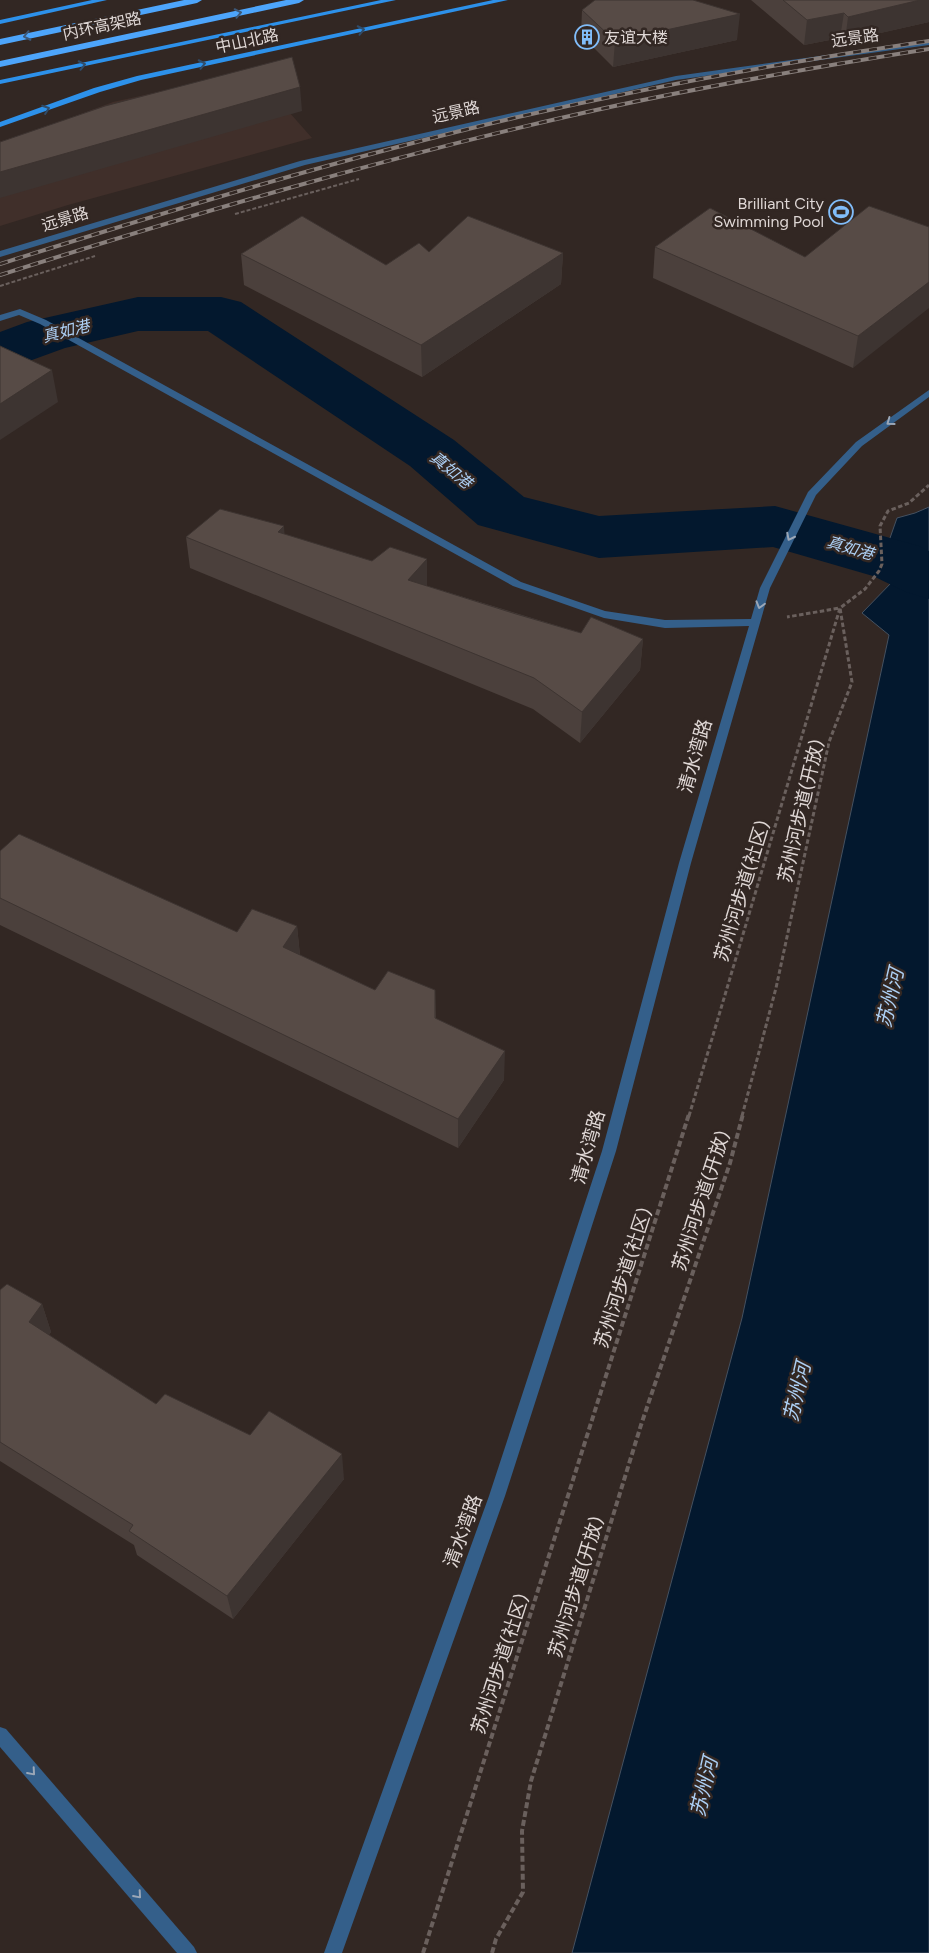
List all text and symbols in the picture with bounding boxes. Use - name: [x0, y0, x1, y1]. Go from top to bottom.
- street label: 内环高架路: [61, 8, 143, 44]
- one-way arrow: [233, 8, 242, 18]
- building icon: 友谊大楼: [574, 24, 600, 50]
- street label: 中山北路: [214, 25, 280, 57]
- street label: 远景路: [830, 25, 880, 51]
- one-way arrow: [356, 26, 365, 36]
- place label: 友谊大楼: [604, 28, 668, 47]
- one-way arrow: [23, 30, 32, 41]
- one-way arrow: [78, 60, 86, 71]
- one-way arrow: [198, 60, 206, 70]
- street label: 远景路: [430, 97, 482, 127]
- one-way arrow: [41, 105, 50, 115]
- place label: Brilliant City Swimming Pool: [714, 194, 825, 231]
- sports icon: Brilliant City Swimming Pool: [828, 199, 854, 225]
- street label: 远景路: [39, 203, 91, 235]
- water label: 真如港: [40, 315, 94, 346]
- one-way arrow: [887, 416, 896, 424]
- water label: 真如港: [426, 448, 477, 494]
- one-way arrow: [786, 532, 796, 541]
- water label: 真如港: [824, 532, 878, 564]
- one-way arrow: [755, 600, 765, 609]
- street label: 清水湾路: [673, 716, 717, 796]
- street label: 苏州河步道(开放): [773, 737, 829, 885]
- street label: 苏州河步道(社区): [710, 818, 774, 964]
- water label: 苏州河: [872, 962, 909, 1030]
- street label: 清水湾路: [566, 1107, 610, 1187]
- street label: 苏州河步道(开放): [667, 1128, 735, 1274]
- street label: 苏州河步道(社区): [589, 1205, 657, 1351]
- water label: 苏州河: [779, 1356, 816, 1424]
- street label: 清水湾路: [439, 1491, 487, 1571]
- street label: 苏州河步道(开放): [544, 1514, 608, 1660]
- street label: 苏州河步道(社区): [466, 1591, 534, 1737]
- water label: 苏州河: [686, 1751, 723, 1819]
- one-way arrow: [26, 1766, 35, 1775]
- one-way arrow: [132, 1889, 141, 1898]

